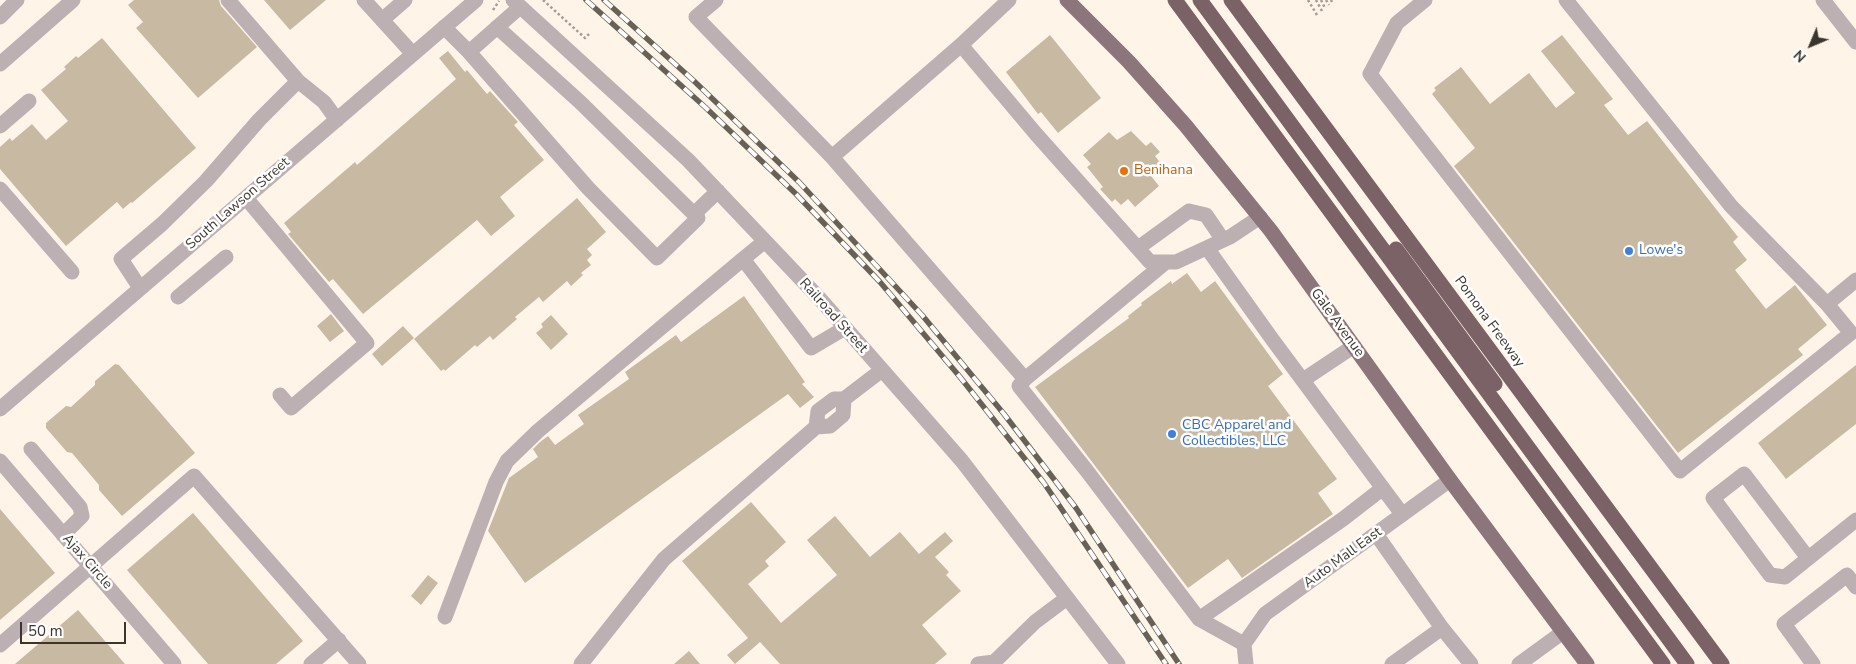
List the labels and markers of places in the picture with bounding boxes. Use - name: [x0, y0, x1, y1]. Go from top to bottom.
- place label: Benihana: [1134, 163, 1193, 179]
- marker: Benihana: [1118, 165, 1130, 177]
- place label: Lowe's: [1639, 243, 1683, 259]
- marker: Lowe's: [1623, 245, 1635, 257]
- place label: CBC Apparel and Collectibles, LLC: [1182, 418, 1292, 451]
- marker: CBC Apparel and Collectibles, LLC: [1166, 428, 1178, 440]

